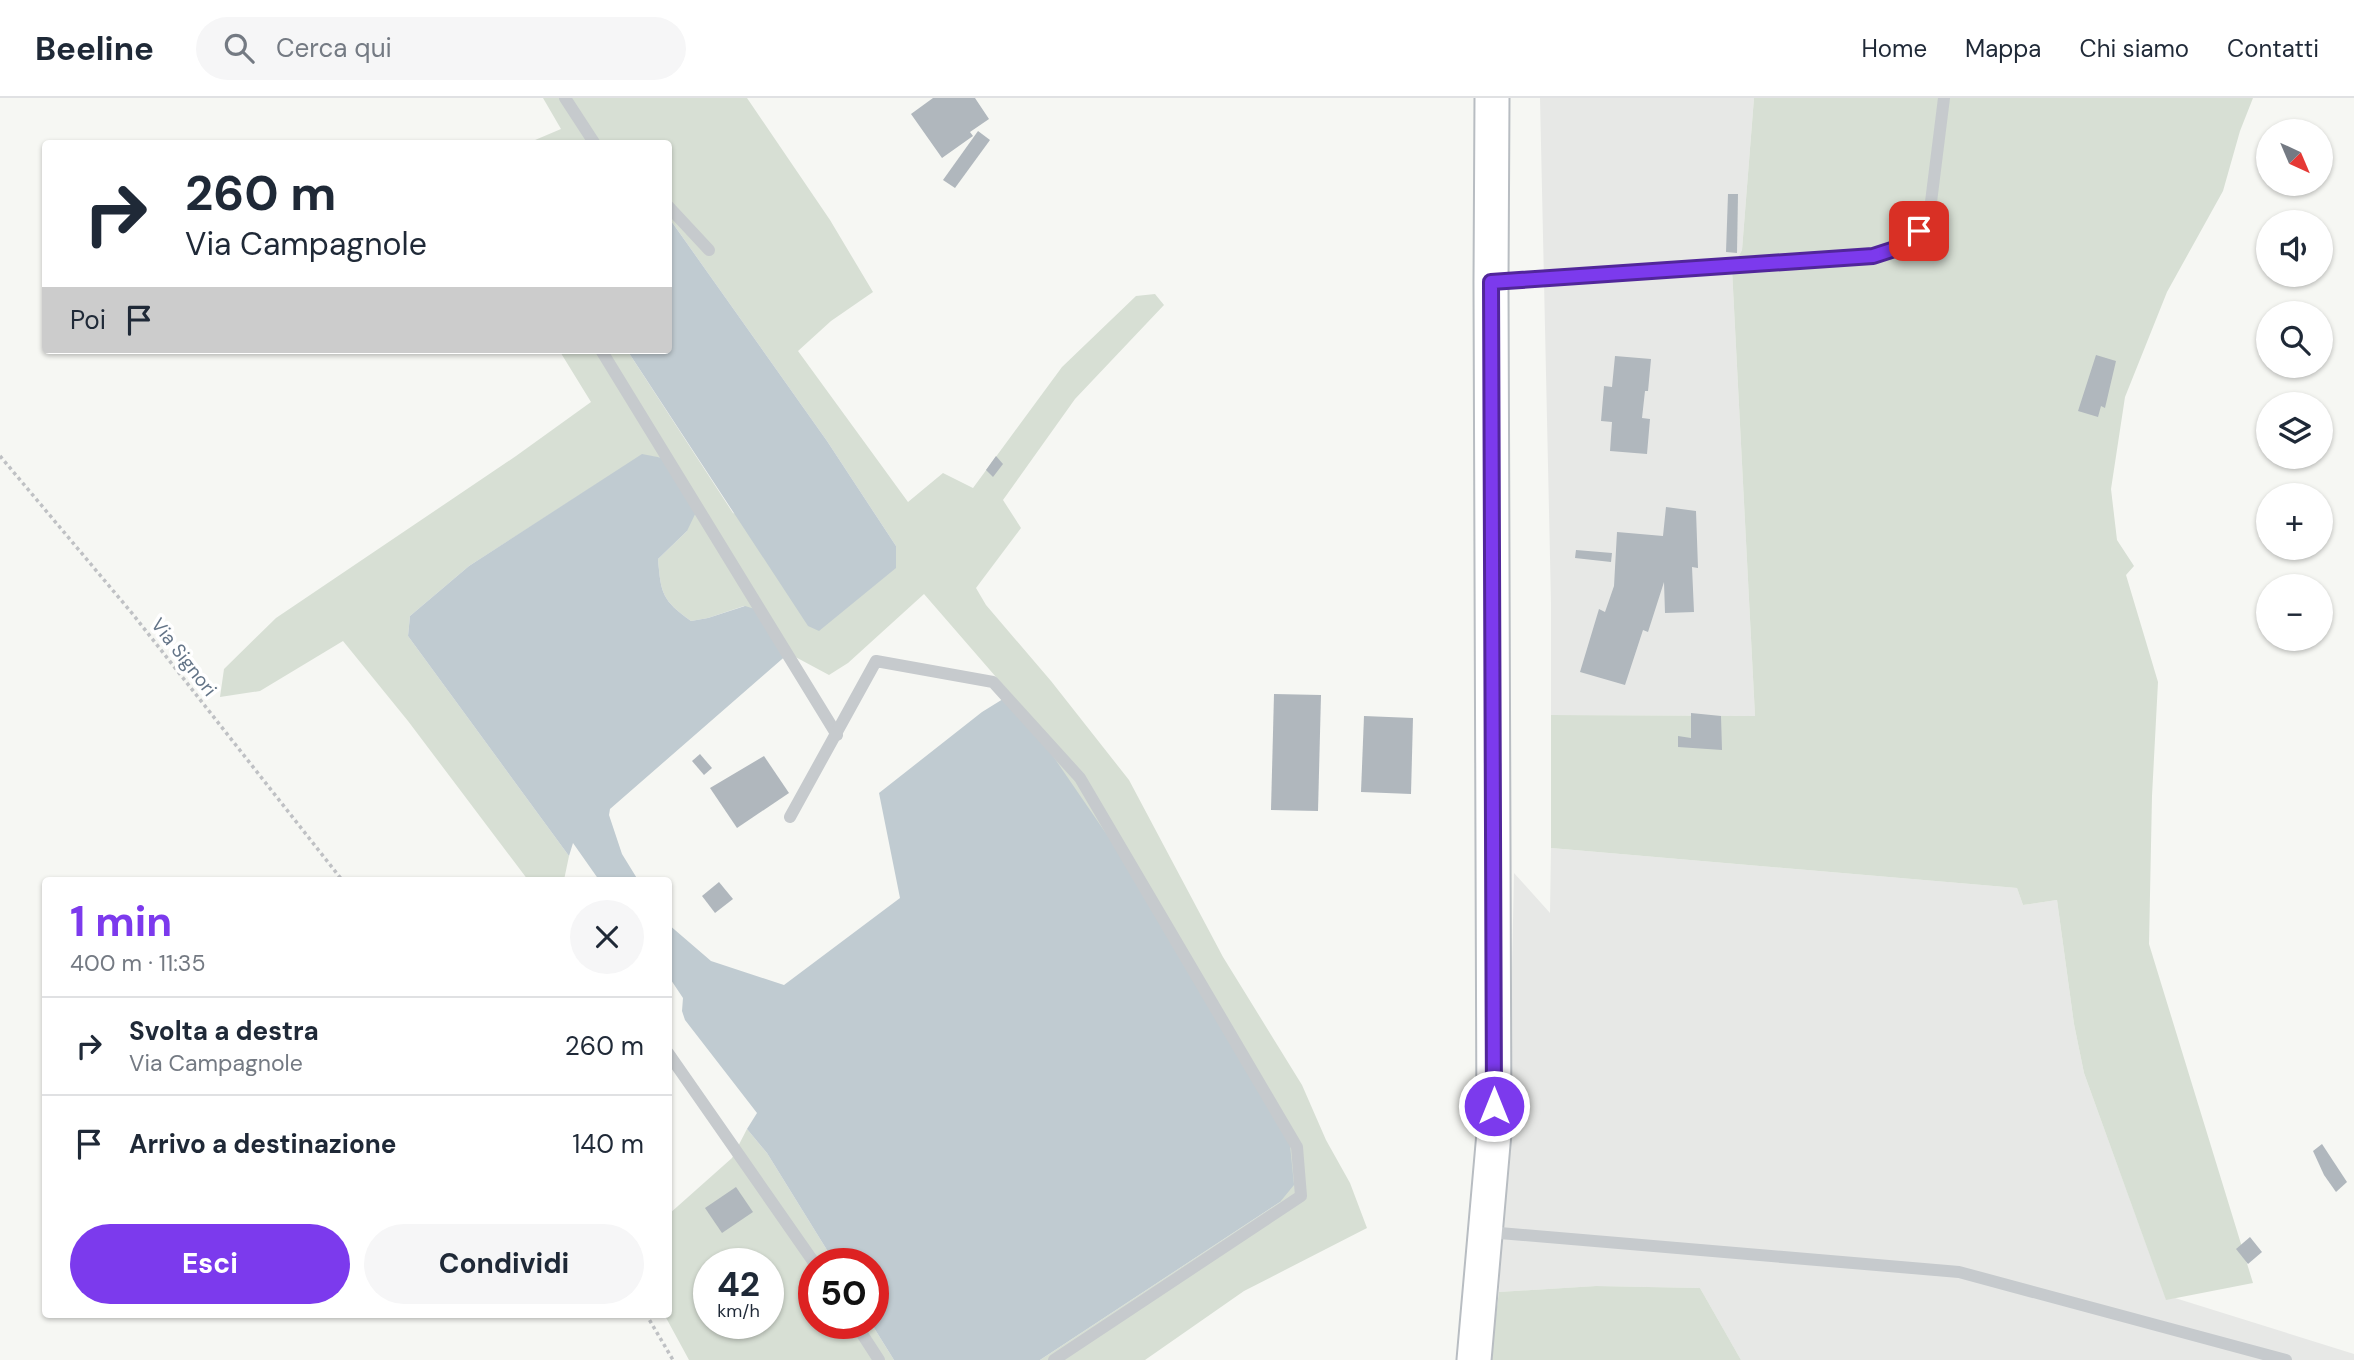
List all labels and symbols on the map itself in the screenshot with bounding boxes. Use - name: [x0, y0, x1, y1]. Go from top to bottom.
- north arrow: [2256, 119, 2333, 196]
- pin: [1889, 201, 1949, 261]
- street label: Via Signori: [146, 613, 222, 701]
- position arrow: [1457, 1069, 1531, 1143]
- speed limit sign: 50: [798, 1248, 889, 1339]

